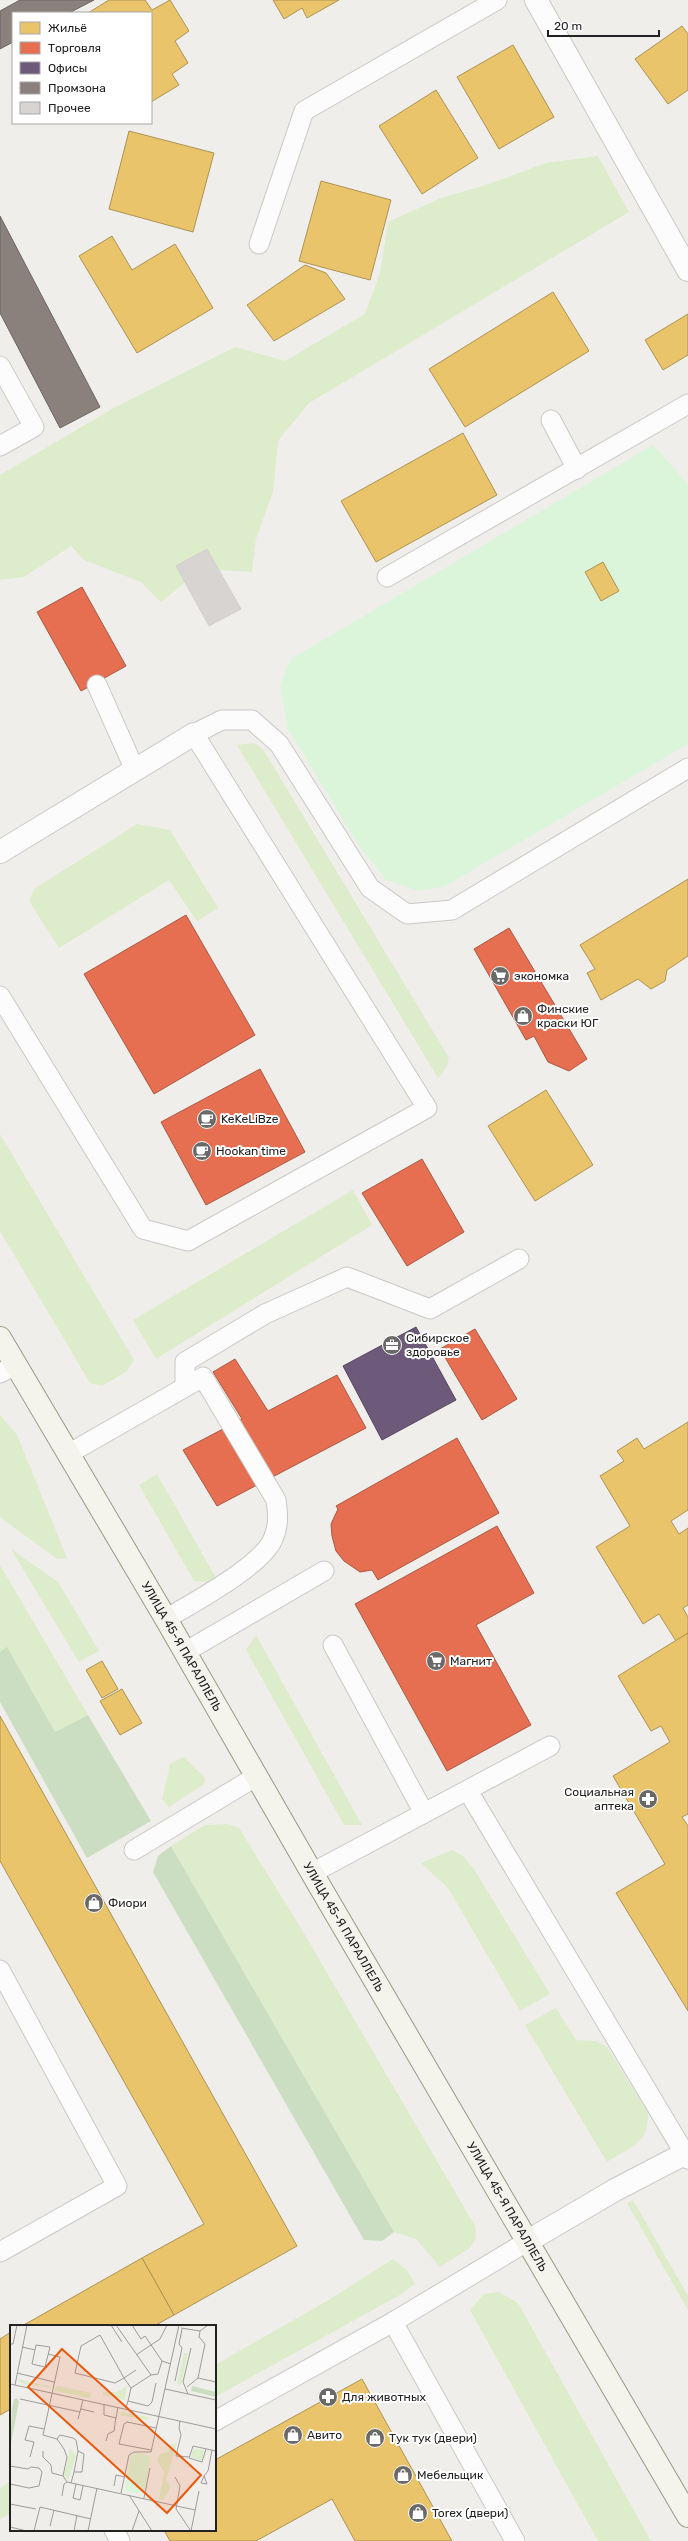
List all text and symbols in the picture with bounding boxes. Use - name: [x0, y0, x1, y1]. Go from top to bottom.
- legend: [12, 12, 152, 124]
- scale bar: [548, 12, 659, 38]
- text: 20 m: [554, 19, 582, 33]
- text: Жильё: [48, 21, 87, 35]
- text: Торговля: [48, 41, 101, 55]
- text: Офисы: [48, 61, 87, 75]
- text: Промзона: [48, 81, 106, 95]
- text: Прочее: [48, 101, 91, 115]
- supermarket icon: экономка: [489, 965, 511, 987]
- place label: экономка: [514, 969, 569, 983]
- place label: Финские краски ЮГ: [537, 1002, 599, 1030]
- shop icon: Финские краски ЮГ: [512, 1005, 534, 1027]
- cafe icon: KeKeLiBze: [196, 1108, 218, 1130]
- place label: KeKeLiBze: [221, 1112, 279, 1126]
- cafe icon: Hookan time: [191, 1140, 213, 1162]
- place label: Hookan time: [216, 1144, 286, 1158]
- place label: Сибирское здоровье: [406, 1331, 469, 1359]
- office icon: Сибирское здоровье: [381, 1334, 403, 1356]
- street label: УЛИЦА 45-Я ПАРАЛЛЕЛЬ: [139, 1579, 225, 1714]
- supermarket icon: Магнит: [425, 1650, 447, 1672]
- place label: Магнит: [450, 1654, 492, 1668]
- place label: Социальная аптека: [564, 1785, 634, 1813]
- pharmacy icon: Социальная аптека: [637, 1788, 659, 1810]
- street label: УЛИЦА 45-Я ПАРАЛЛЕЛЬ: [300, 1860, 387, 1994]
- shop icon: Фиори: [83, 1892, 105, 1914]
- place label: Фиори: [108, 1896, 147, 1910]
- street label: УЛИЦА 45-Я ПАРАЛЛЕЛЬ: [464, 2140, 550, 2274]
- inset map: [10, 2325, 216, 2531]
- pharmacy icon: Для животных: [317, 2386, 339, 2408]
- place label: Для животных: [342, 2390, 426, 2404]
- shop icon: Авито: [282, 2424, 304, 2446]
- shop icon: Тук тук (двери): [364, 2427, 386, 2449]
- place label: Авито: [307, 2428, 342, 2442]
- place label: Тук тук (двери): [389, 2431, 477, 2445]
- shop icon: Мебельщик: [392, 2464, 414, 2486]
- place label: Мебельщик: [417, 2468, 484, 2482]
- shop icon: Torex (двери): [407, 2502, 429, 2524]
- place label: Torex (двери): [432, 2506, 508, 2520]

